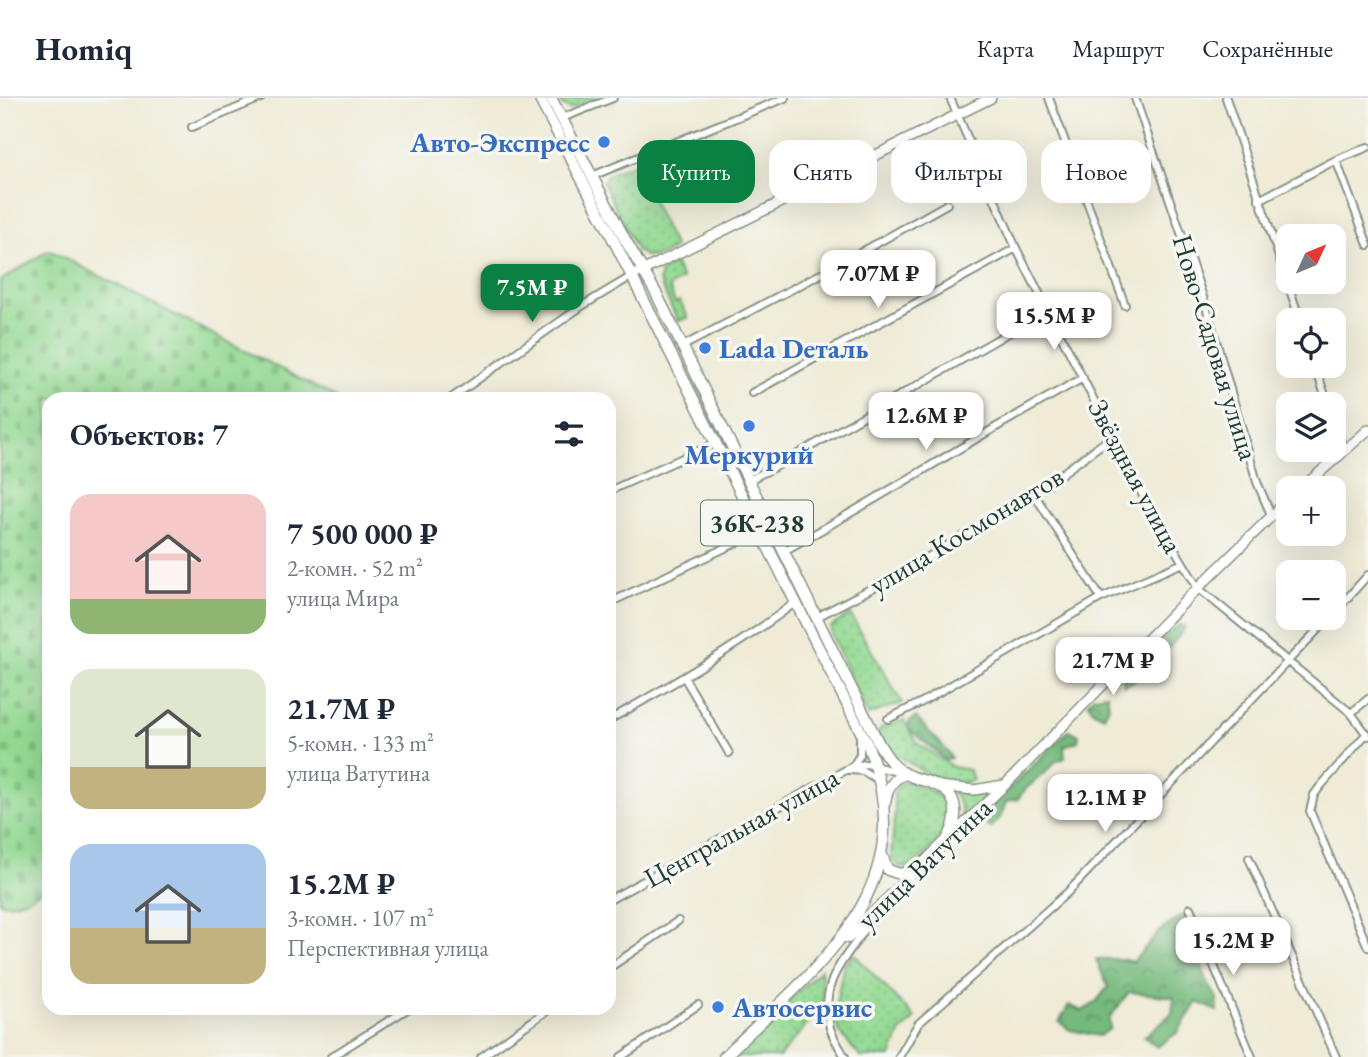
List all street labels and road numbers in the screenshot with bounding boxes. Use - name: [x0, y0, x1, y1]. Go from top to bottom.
- street label: Ново-Садовая улица: [1165, 230, 1268, 465]
- street label: Звёздная улица: [1080, 393, 1192, 560]
- street label: улица Космонавтов: [862, 458, 1070, 602]
- road number: 36К-238: [701, 500, 813, 546]
- street label: Центральная улица: [637, 758, 846, 895]
- street label: улица Ватутина: [849, 789, 1000, 937]

